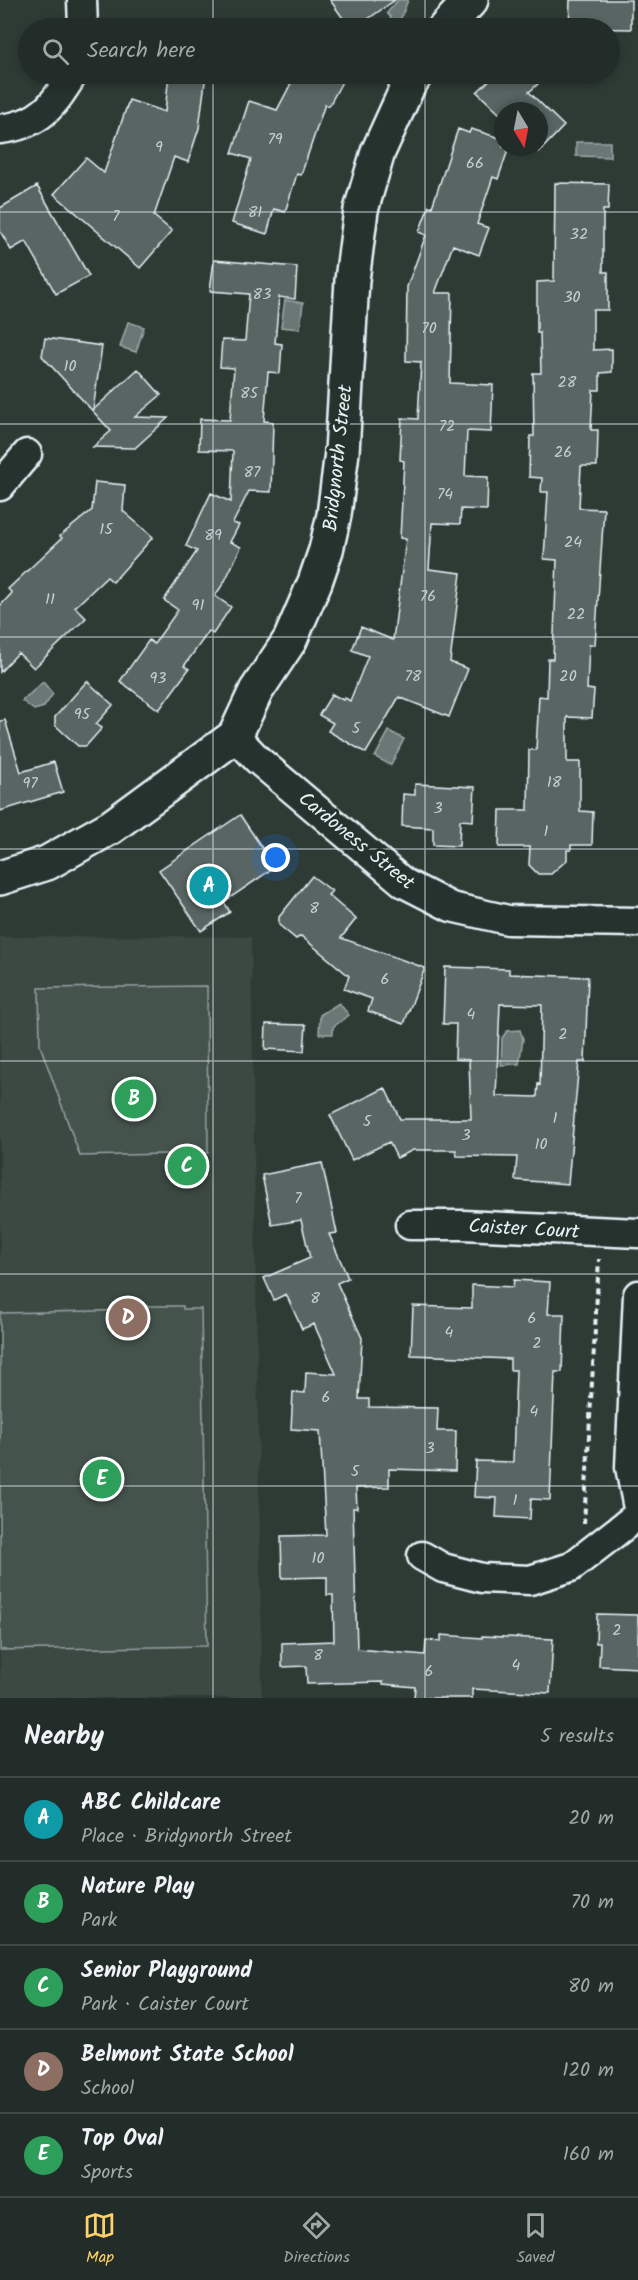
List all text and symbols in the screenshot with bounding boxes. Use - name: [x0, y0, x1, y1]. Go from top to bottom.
- search box: [18, 18, 620, 84]
- text: Search here: [87, 34, 195, 69]
- icon: search: [39, 35, 72, 68]
- north arrow: [494, 102, 548, 156]
- house number: 79: [267, 127, 283, 152]
- house number: 9: [155, 135, 163, 160]
- house number: 66: [466, 151, 484, 176]
- house number: 81: [248, 200, 262, 225]
- house number: 7: [112, 204, 120, 229]
- house number: 32: [570, 222, 588, 247]
- house number: 83: [253, 282, 271, 307]
- house number: 30: [563, 285, 581, 310]
- house number: 70: [421, 316, 437, 341]
- house number: 10: [63, 354, 77, 379]
- house number: 28: [558, 370, 577, 395]
- house number: 85: [240, 381, 260, 406]
- street label: Bridgnorth Street: [315, 383, 363, 533]
- house number: 72: [439, 414, 455, 439]
- house number: 26: [554, 440, 572, 465]
- house number: 87: [243, 460, 261, 485]
- house number: 74: [437, 482, 453, 507]
- house number: 15: [99, 517, 114, 542]
- house number: 89: [204, 523, 222, 548]
- house number: 24: [564, 530, 582, 555]
- house number: 76: [420, 584, 436, 609]
- house number: 11: [45, 587, 55, 612]
- house number: 91: [192, 593, 204, 618]
- house number: 22: [567, 602, 585, 627]
- house number: 78: [404, 664, 422, 689]
- house number: 20: [559, 664, 577, 689]
- house number: 93: [150, 666, 166, 691]
- house number: 95: [74, 702, 92, 727]
- house number: 5: [352, 716, 362, 741]
- house number: 18: [547, 770, 562, 795]
- house number: 97: [22, 771, 38, 796]
- street label: Cardoness Street: [290, 784, 421, 899]
- house number: 3: [433, 796, 443, 821]
- house number: 1: [543, 819, 549, 844]
- your location: [261, 843, 290, 872]
- pin: A: [190, 864, 228, 908]
- house number: 8: [309, 896, 319, 921]
- house number: 6: [381, 967, 389, 992]
- house number: 4: [467, 1002, 476, 1027]
- house number: 2: [558, 1022, 568, 1047]
- pin: B: [114, 1076, 154, 1122]
- house number: 1: [552, 1106, 558, 1131]
- house number: 5: [363, 1109, 373, 1134]
- house number: 3: [461, 1123, 471, 1148]
- house number: 10: [534, 1132, 548, 1157]
- pin: C: [168, 1144, 207, 1188]
- house number: 7: [294, 1186, 302, 1211]
- street label: Caister Court: [468, 1211, 580, 1249]
- house number: 8: [310, 1286, 320, 1311]
- pin: D: [108, 1296, 148, 1340]
- house number: 6: [528, 1306, 536, 1331]
- house number: 4: [445, 1320, 454, 1345]
- house number: 2: [532, 1331, 542, 1356]
- house number: 6: [322, 1385, 330, 1410]
- house number: 4: [530, 1399, 539, 1424]
- house number: 3: [425, 1436, 435, 1461]
- pin: E: [82, 1456, 122, 1502]
- house number: 5: [351, 1459, 361, 1484]
- house number: 1: [512, 1488, 518, 1513]
- house number: 10: [311, 1546, 325, 1571]
- house number: 2: [612, 1618, 622, 1643]
- house number: 8: [313, 1643, 323, 1668]
- house number: 4: [512, 1653, 521, 1678]
- house number: 6: [425, 1659, 433, 1684]
- text: Nearby: [24, 1716, 104, 1758]
- text: 5 results: [540, 1721, 614, 1753]
- text: ABC Childcare: [81, 1786, 221, 1821]
- text: A: [37, 1803, 50, 1835]
- text: 20 m: [568, 1803, 614, 1835]
- text: Place · Bridgnorth Street: [81, 1821, 292, 1853]
- text: Nature Play: [81, 1870, 194, 1905]
- text: B: [37, 1887, 50, 1919]
- text: 70 m: [571, 1887, 614, 1919]
- text: Park: [81, 1905, 117, 1937]
- text: Senior Playground: [81, 1954, 252, 1989]
- text: C: [37, 1971, 50, 2003]
- text: 80 m: [568, 1971, 614, 2003]
- text: Park · Caister Court: [81, 1989, 249, 2021]
- text: Belmont State School: [81, 2038, 294, 2073]
- text: D: [37, 2055, 50, 2087]
- text: 120 m: [562, 2055, 614, 2087]
- text: School: [81, 2073, 134, 2105]
- text: Top Oval: [81, 2122, 163, 2157]
- text: E: [38, 2139, 49, 2171]
- text: 160 m: [563, 2139, 614, 2171]
- text: Sports: [81, 2157, 133, 2189]
- tab: Map: [83, 2209, 116, 2270]
- tab: Directions: [283, 2209, 350, 2270]
- tab: Saved: [517, 2209, 555, 2270]

